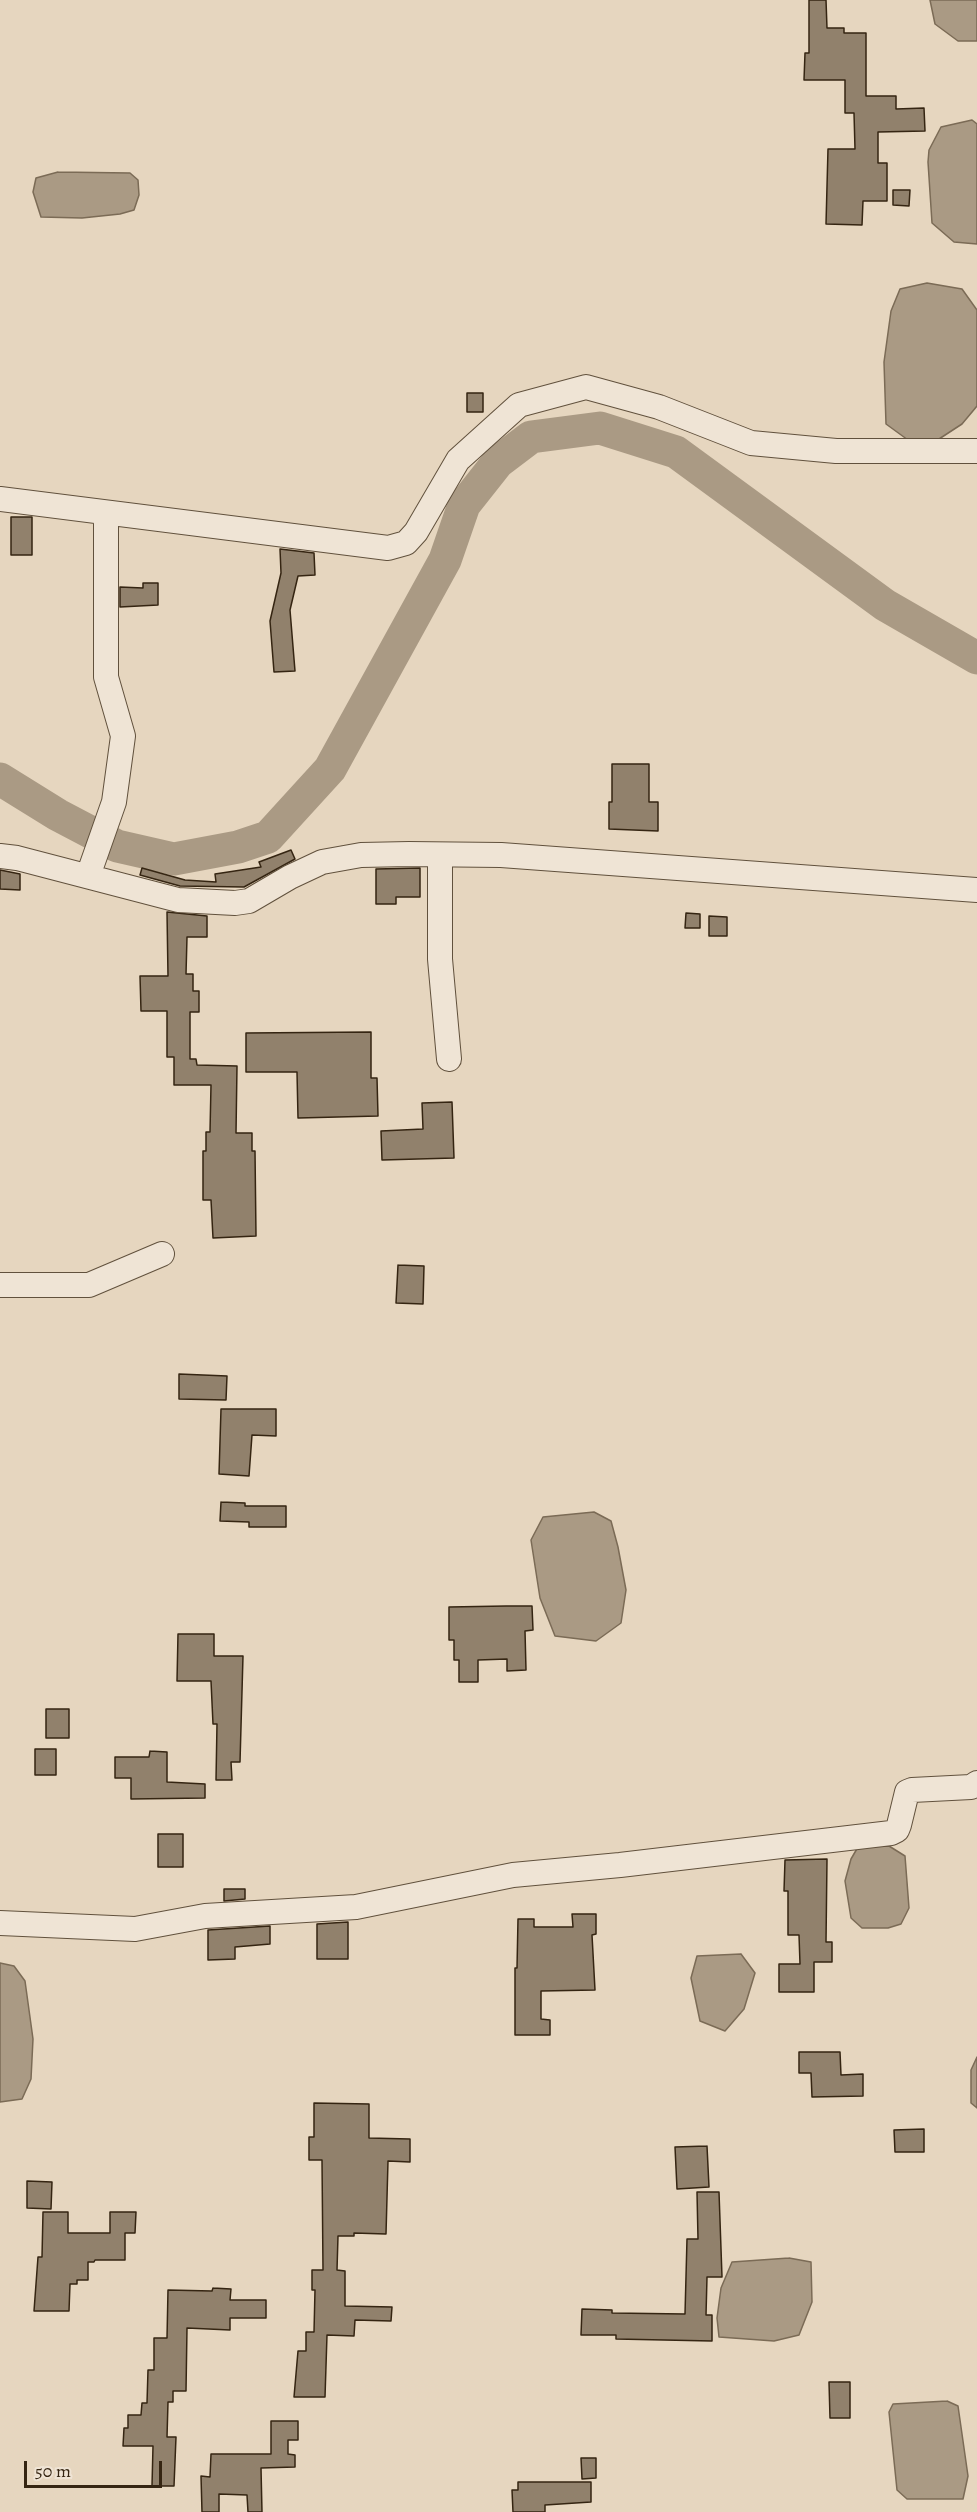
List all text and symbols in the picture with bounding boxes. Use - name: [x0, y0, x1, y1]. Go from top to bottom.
- scale bar: [27, 2449, 165, 2487]
- text: 50 m: [35, 2459, 71, 2483]

